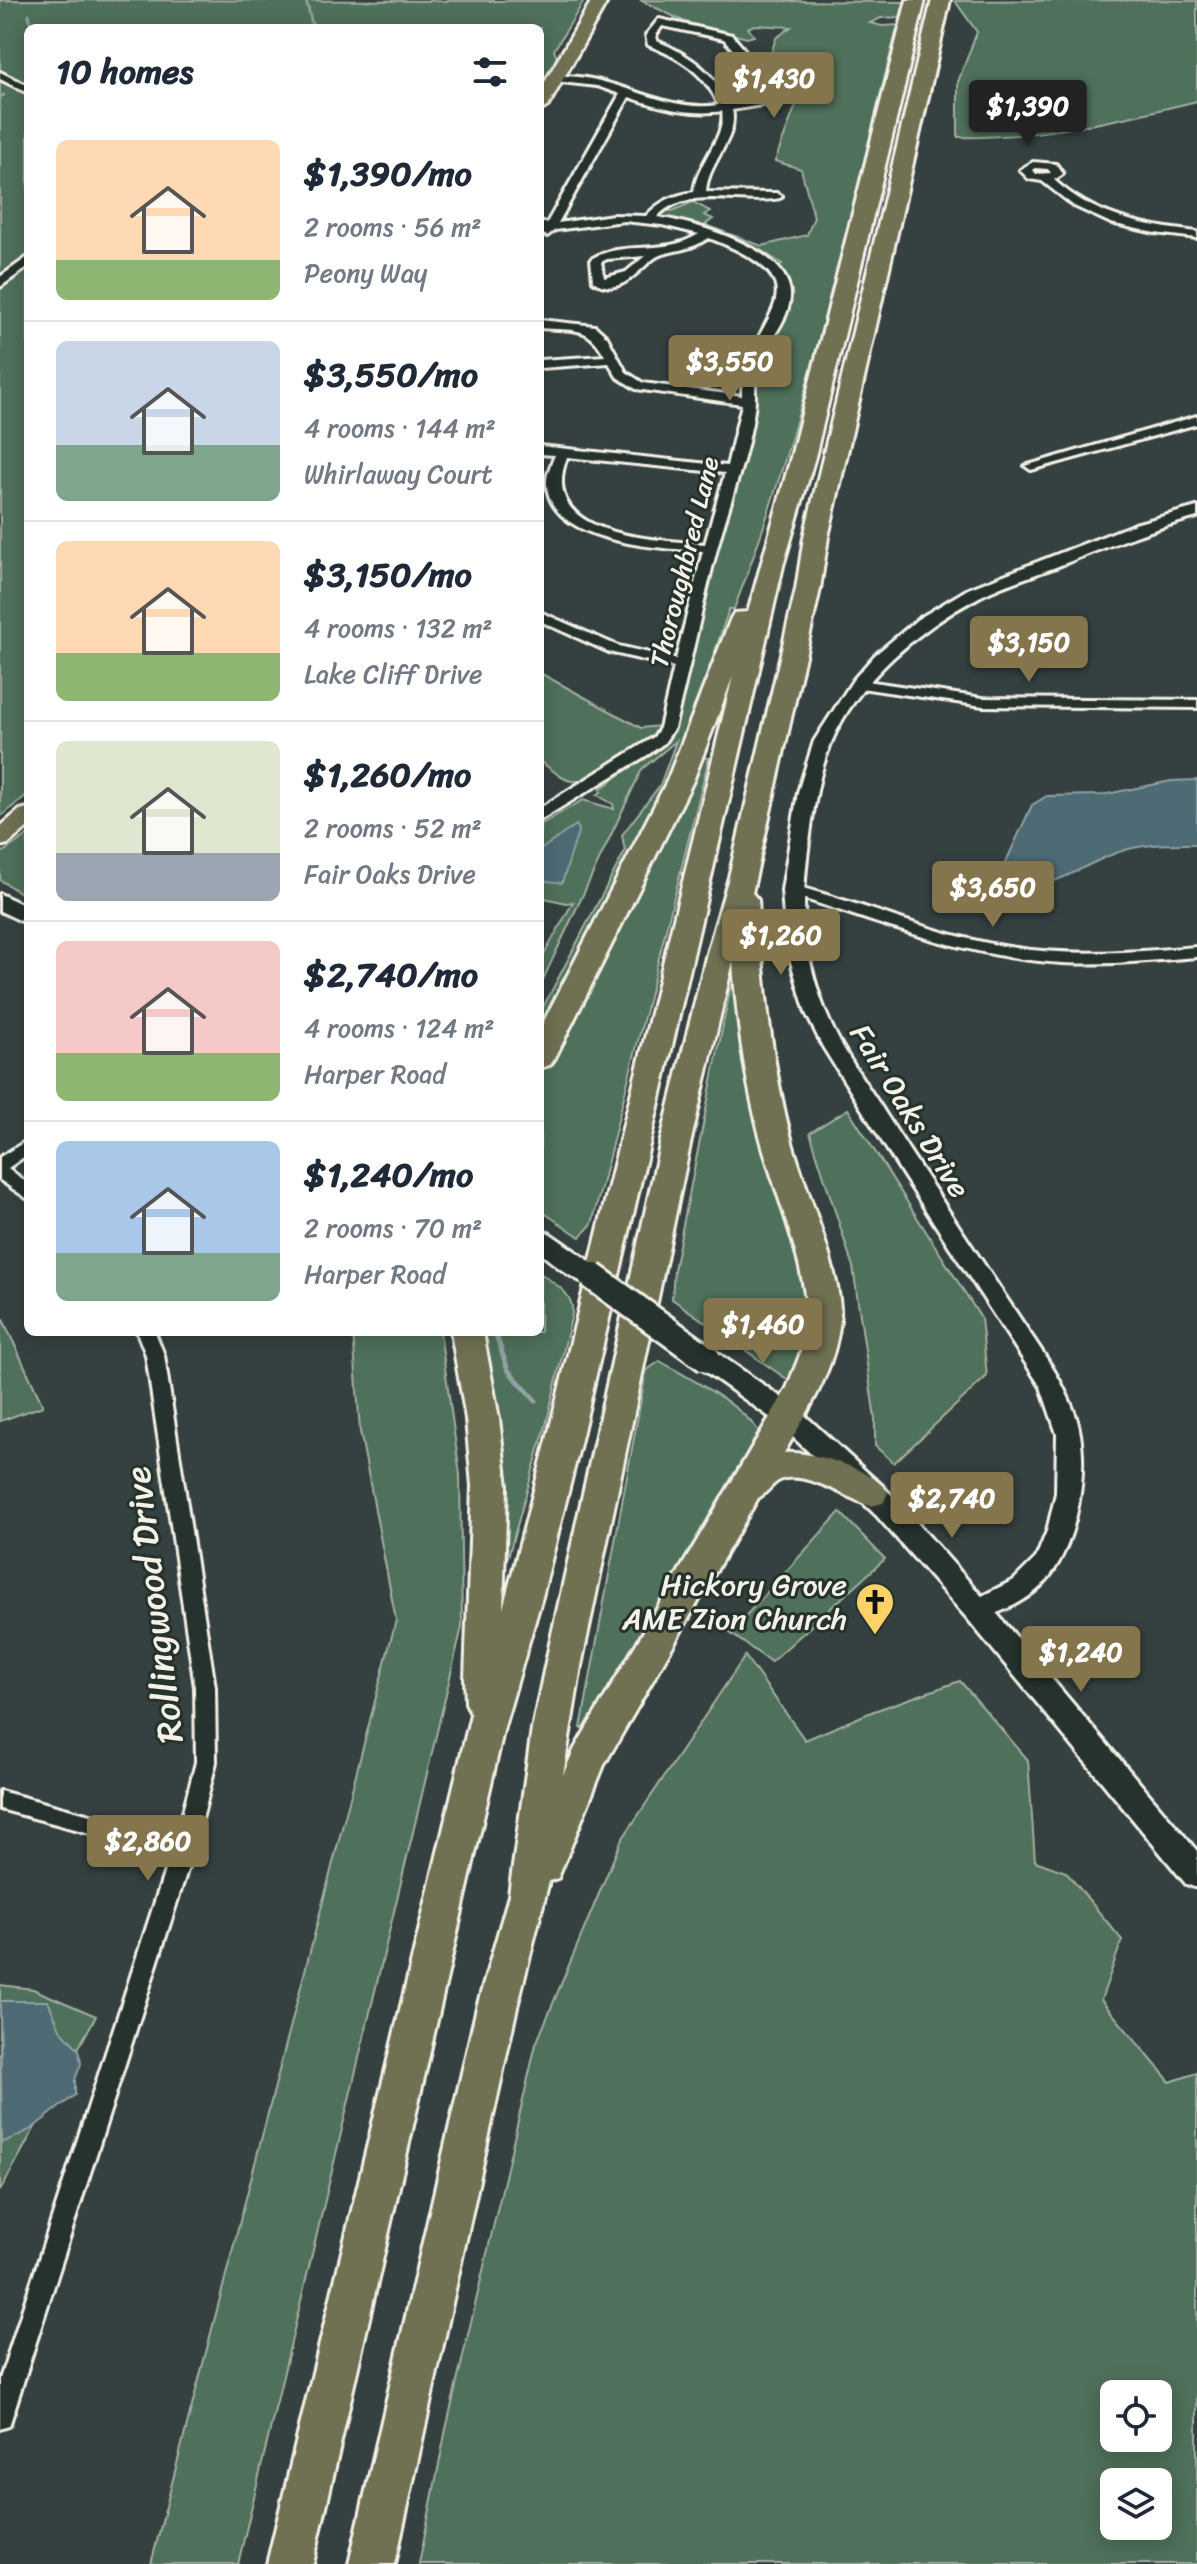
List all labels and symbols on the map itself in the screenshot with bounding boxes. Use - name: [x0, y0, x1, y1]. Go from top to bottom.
- pin: $1,430: [709, 52, 839, 120]
- pin: $1,390: [963, 80, 1093, 148]
- pin: $3,550: [665, 335, 795, 403]
- street label: Thoroughbred Lane: [636, 451, 733, 672]
- pin: $3,150: [964, 616, 1094, 684]
- pin: $3,650: [928, 861, 1058, 929]
- pin: $1,260: [716, 909, 846, 977]
- street label: Fair Oaks Drive: [835, 1013, 985, 1209]
- pin: $1,460: [698, 1298, 828, 1366]
- street label: Rollingwood Drive: [105, 1463, 203, 1747]
- pin: $2,740: [887, 1472, 1017, 1540]
- place label: Hickory Grove AME Zion Church: [621, 1558, 847, 1646]
- church icon: Hickory Grove AME Zion Church: [854, 1581, 896, 1636]
- pin: $1,240: [1016, 1626, 1146, 1694]
- pin: $2,860: [83, 1815, 213, 1883]

